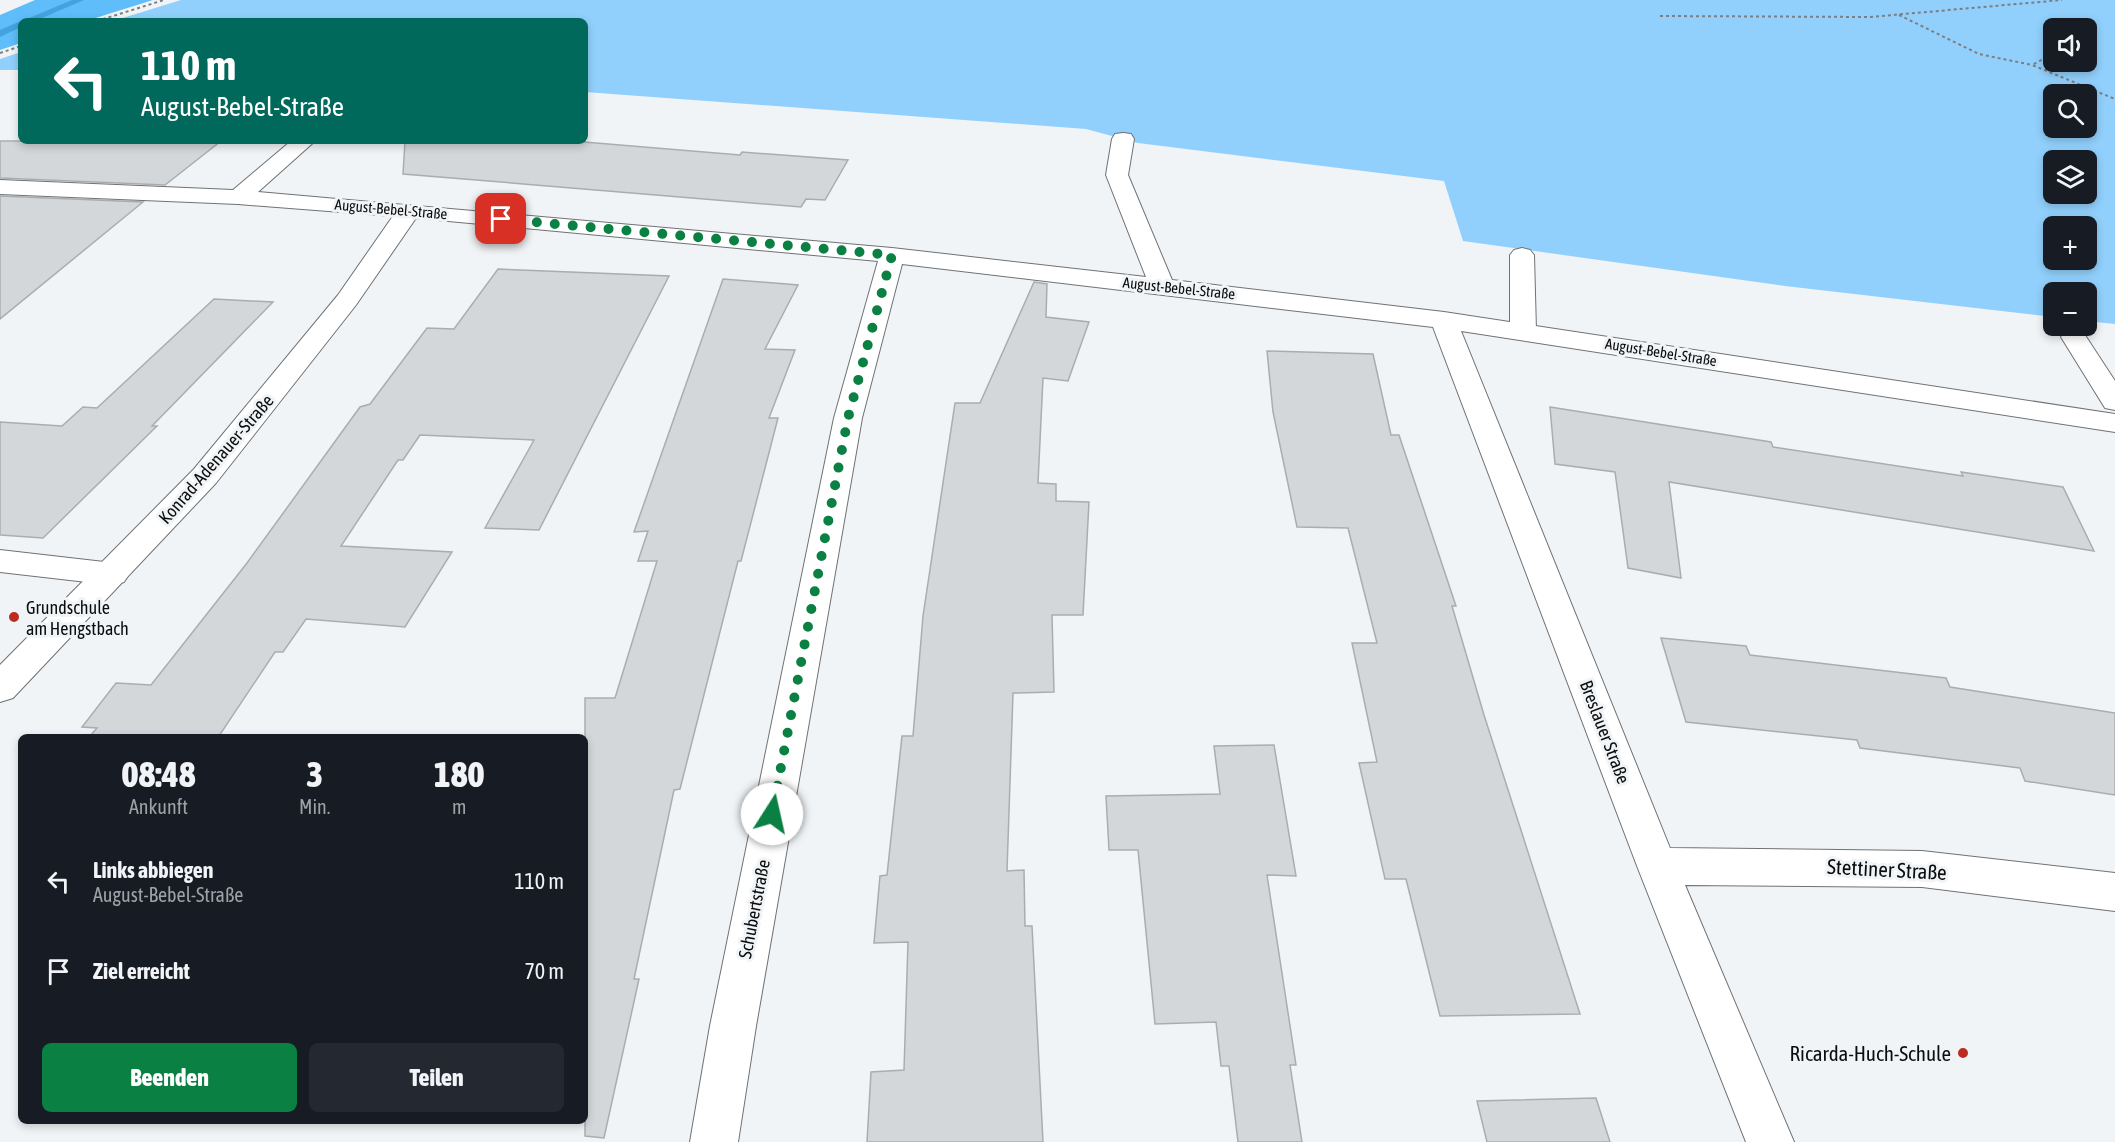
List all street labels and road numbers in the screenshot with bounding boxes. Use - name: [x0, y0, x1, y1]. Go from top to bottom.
- street label: August-Bebel-Straße: [334, 196, 448, 222]
- street label: August-Bebel-Straße: [1122, 274, 1236, 302]
- street label: August-Bebel-Straße: [1604, 335, 1718, 369]
- street label: Konrad-Adenauer-Straße: [154, 390, 278, 528]
- street label: Breslauer Straße: [1576, 677, 1634, 787]
- street label: Stettiner Straße: [1827, 854, 1947, 884]
- street label: Schubertstraße: [734, 858, 774, 960]

